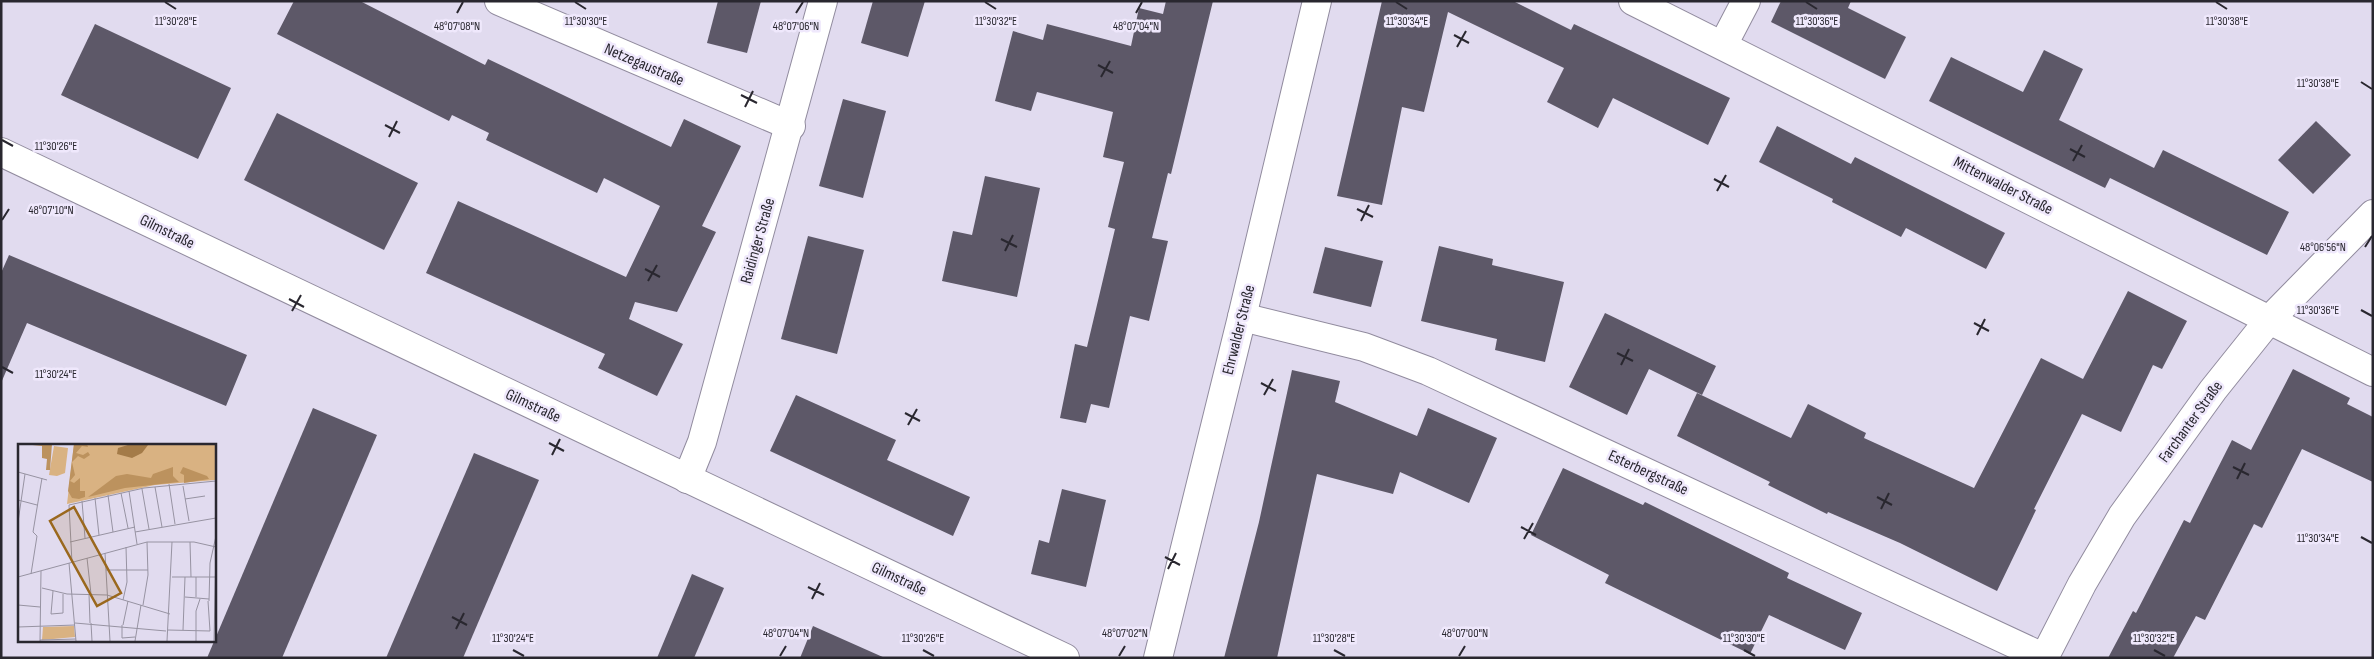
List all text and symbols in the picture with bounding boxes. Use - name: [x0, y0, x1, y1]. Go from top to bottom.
- text: 11°30'28"E: [155, 14, 197, 29]
- text: 11°30'30"E: [565, 14, 607, 29]
- text: 11°30'32"E: [975, 14, 1017, 29]
- text: 11°30'34"E: [1386, 14, 1428, 29]
- text: 11°30'36"E: [1796, 14, 1838, 29]
- text: 11°30'38"E: [2206, 14, 2248, 29]
- text: 48°07'08"N: [434, 19, 480, 34]
- text: 48°07'06"N: [773, 19, 819, 34]
- text: 48°07'04"N: [1113, 19, 1159, 34]
- street label: Netzegaustraße: [601, 40, 687, 90]
- text: 11°30'38"E: [2297, 76, 2339, 91]
- text: 11°30'26"E: [35, 139, 77, 154]
- street label: Mittenwalder Straße: [1950, 153, 2056, 219]
- street label: Raidinger Straße: [737, 196, 779, 286]
- text: 48°07'10"N: [28, 203, 74, 218]
- street label: Gilmstraße: [137, 211, 197, 253]
- text: 48°06'56"N: [2300, 240, 2346, 255]
- street label: Ehrwalder Straße: [1219, 283, 1259, 377]
- text: 11°30'36"E: [2297, 303, 2339, 318]
- text: 11°30'24"E: [35, 367, 77, 382]
- street label: Farchanter Straße: [2155, 377, 2227, 467]
- street label: Gilmstraße: [502, 385, 564, 427]
- inset map: [18, 444, 215, 642]
- street label: Esterbergstraße: [1605, 446, 1691, 500]
- text: 11°30'34"E: [2297, 531, 2339, 546]
- street label: Gilmstraße: [868, 558, 930, 600]
- text: 48°07'04"N: [763, 626, 809, 641]
- text: 48°07'02"N: [1102, 626, 1148, 641]
- text: 48°07'00"N: [1442, 626, 1488, 641]
- text: 11°30'24"E: [492, 631, 534, 646]
- text: 11°30'26"E: [902, 631, 944, 646]
- text: 11°30'28"E: [1313, 631, 1355, 646]
- text: 11°30'30"E: [1723, 631, 1765, 646]
- text: 11°30'32"E: [2133, 631, 2175, 646]

